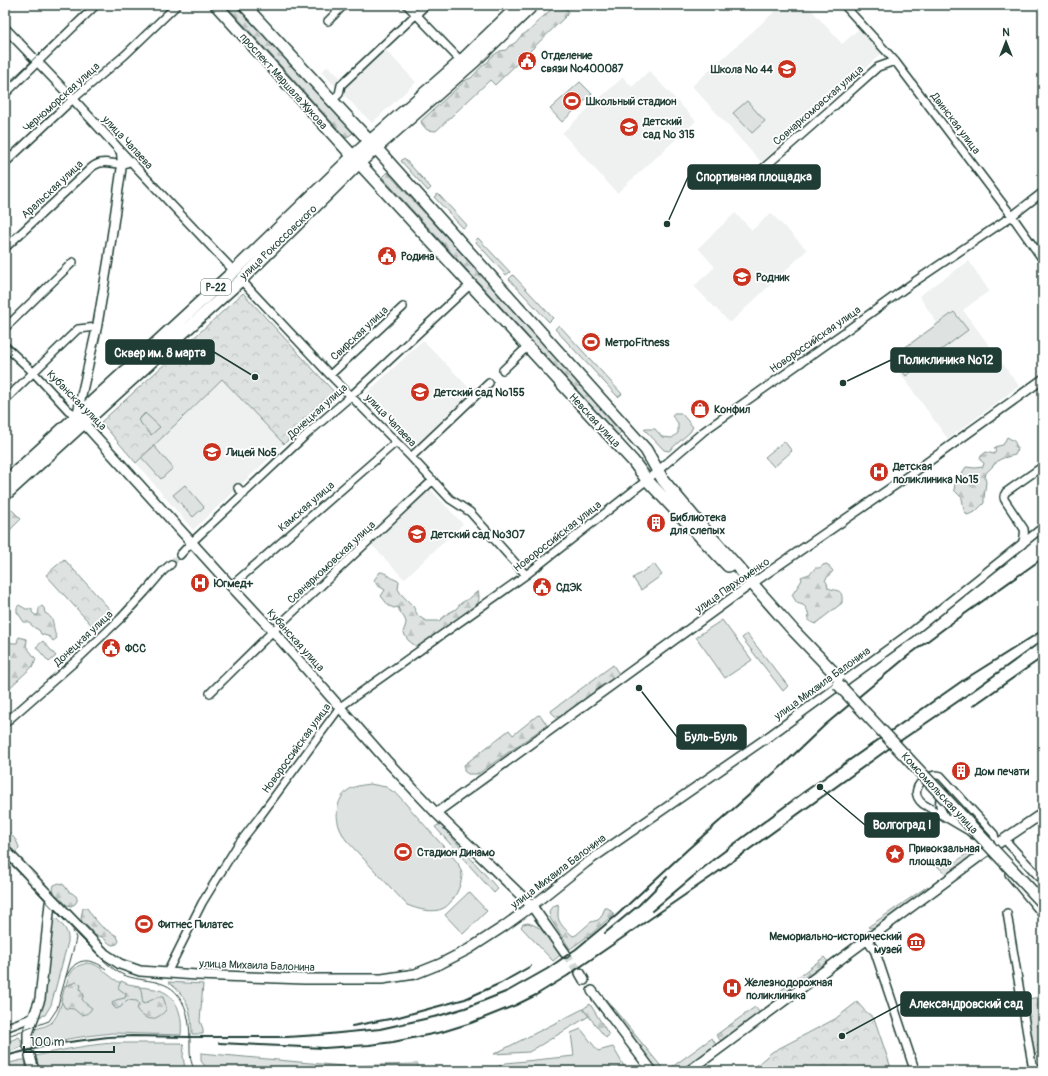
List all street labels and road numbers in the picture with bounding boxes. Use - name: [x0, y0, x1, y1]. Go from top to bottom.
- street label: проспект Маршала Жукова: [237, 31, 330, 132]
- street label: Черноморская улица: [20, 60, 102, 135]
- street label: Совнаркомовская улица: [771, 63, 866, 148]
- street label: Двинская улица: [928, 89, 983, 157]
- street label: улица Чапаева: [99, 112, 156, 172]
- street label: Аральская улица: [19, 157, 86, 221]
- street label: улица Рокоссовского: [236, 202, 320, 283]
- road number: Р-22: [201, 279, 231, 295]
- street label: Новороссийская улица: [767, 303, 863, 376]
- street label: Свирская улица: [328, 304, 391, 363]
- street label: Кубанская улица: [44, 368, 109, 433]
- street label: Донецкая улица: [284, 381, 350, 442]
- street label: улица Чапаева: [362, 391, 419, 449]
- street label: Невская улица: [566, 391, 623, 450]
- street label: Камская улица: [276, 479, 337, 534]
- street label: Новороссийская улица: [511, 498, 604, 575]
- street label: Совнаркомовская улица: [285, 518, 378, 606]
- street label: улица Пархоменко: [692, 555, 772, 617]
- street label: Кубанская улица: [264, 607, 327, 674]
- street label: Донецкая улица: [50, 608, 116, 670]
- street label: улица Михаила Балонина: [771, 644, 873, 723]
- street label: Новороссийская улица: [259, 701, 333, 796]
- street label: Комсомольская улица: [899, 750, 981, 837]
- street label: улица Михаила Балонина: [507, 831, 608, 912]
- street label: улица Михаила Балонина: [198, 957, 315, 974]

